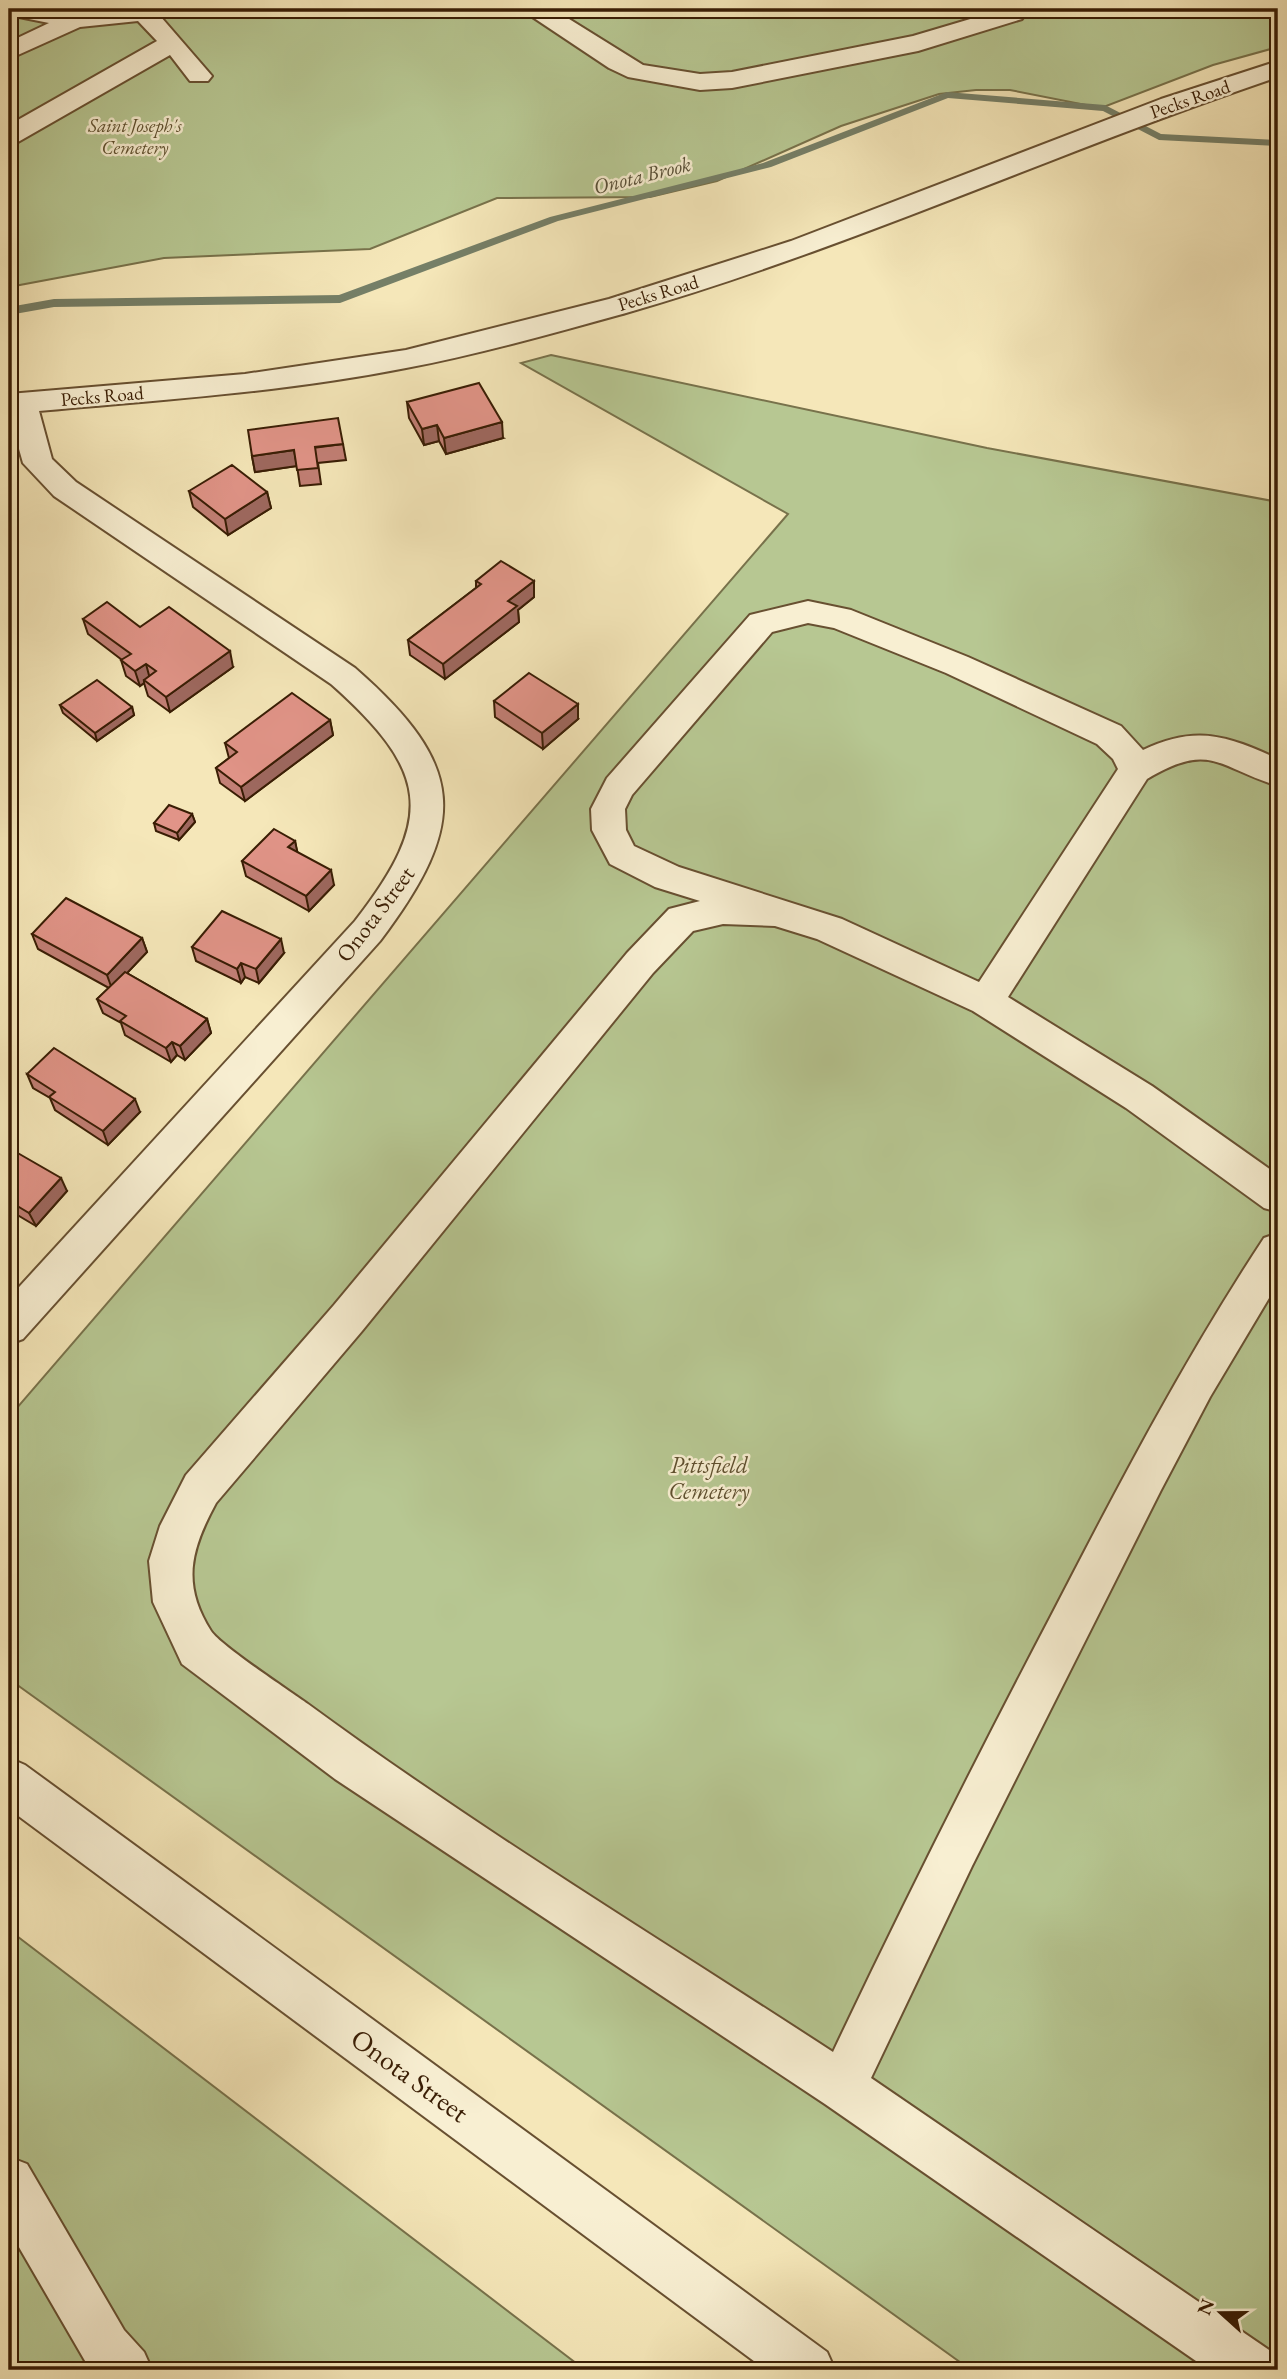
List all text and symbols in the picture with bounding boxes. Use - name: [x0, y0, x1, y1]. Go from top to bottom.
- street label: Pecks Road: [1147, 74, 1234, 124]
- park label: Saint Joseph's Cemetery: [87, 113, 182, 160]
- water label: Onota Brook: [591, 150, 694, 200]
- street label: Pecks Road: [615, 269, 702, 317]
- street label: Pecks Road: [60, 380, 145, 412]
- street label: Onota Street: [329, 859, 421, 968]
- park label: Pittsfield Cemetery: [669, 1450, 750, 1506]
- street label: Onota Street: [344, 2020, 476, 2130]
- north arrow: [1186, 2278, 1256, 2348]
- text: N: [1191, 2295, 1220, 2319]

